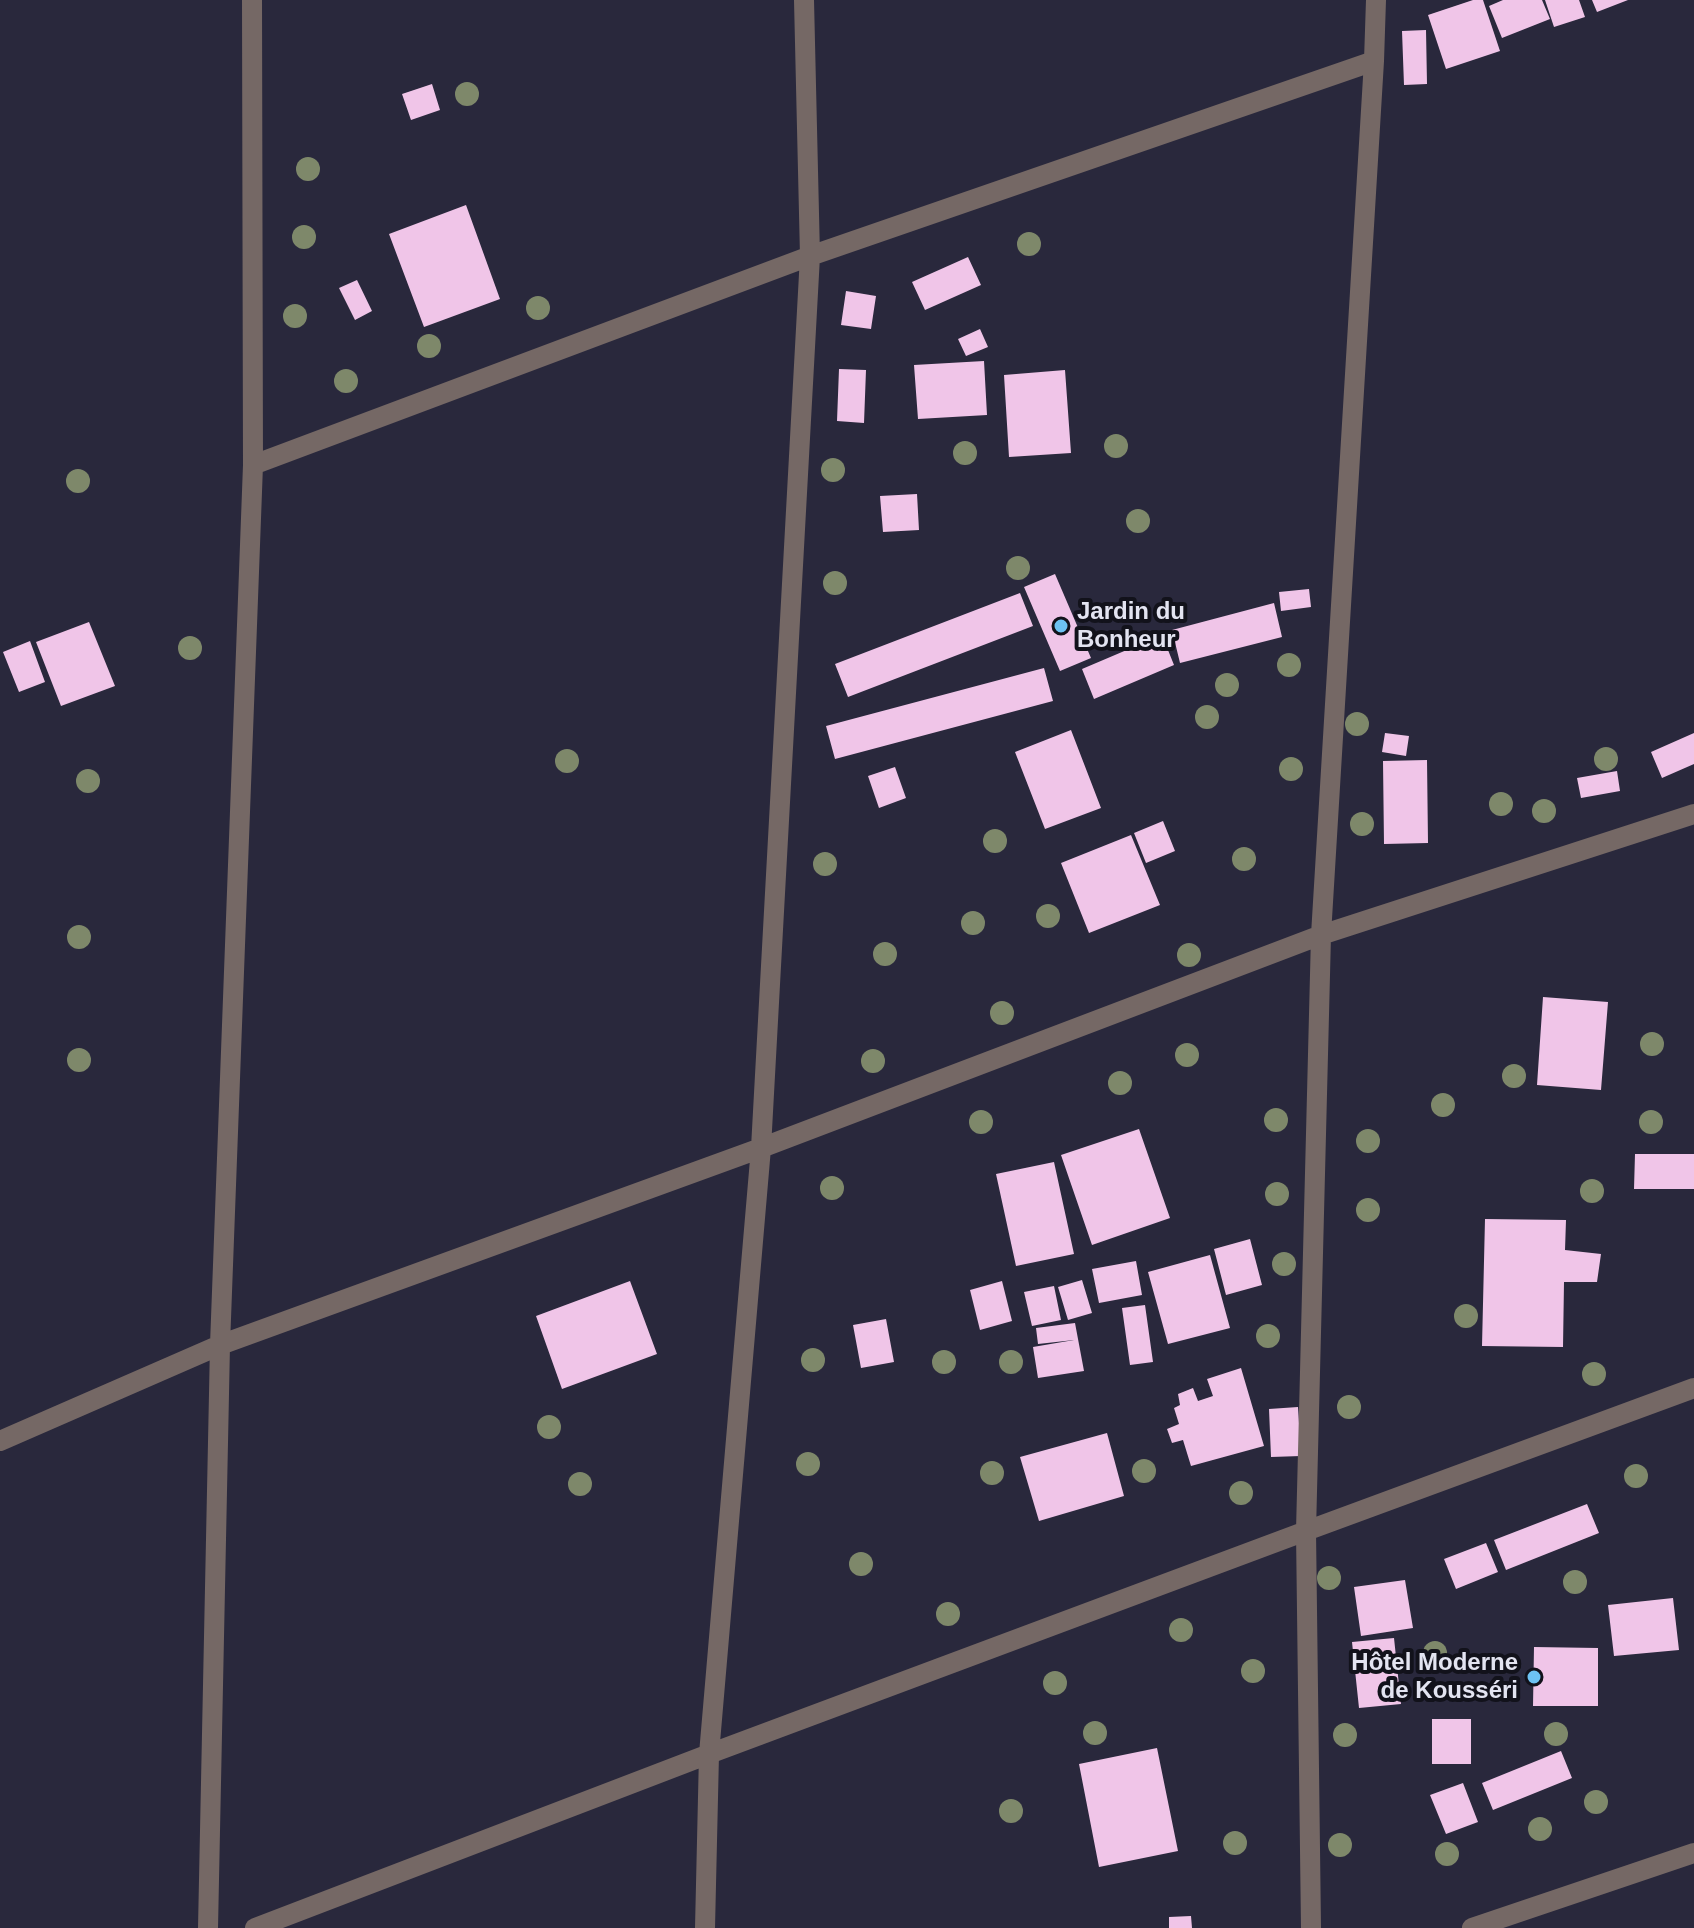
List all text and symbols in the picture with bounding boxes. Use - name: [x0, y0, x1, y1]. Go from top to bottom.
- place label: Jardin du Bonheur: [1077, 598, 1185, 654]
- marker: Jardin du Bonheur: [1052, 617, 1070, 635]
- place label: Hôtel Moderne de Kousséri: [1351, 1649, 1518, 1705]
- marker: Hôtel Moderne de Kousséri: [1525, 1668, 1543, 1686]

